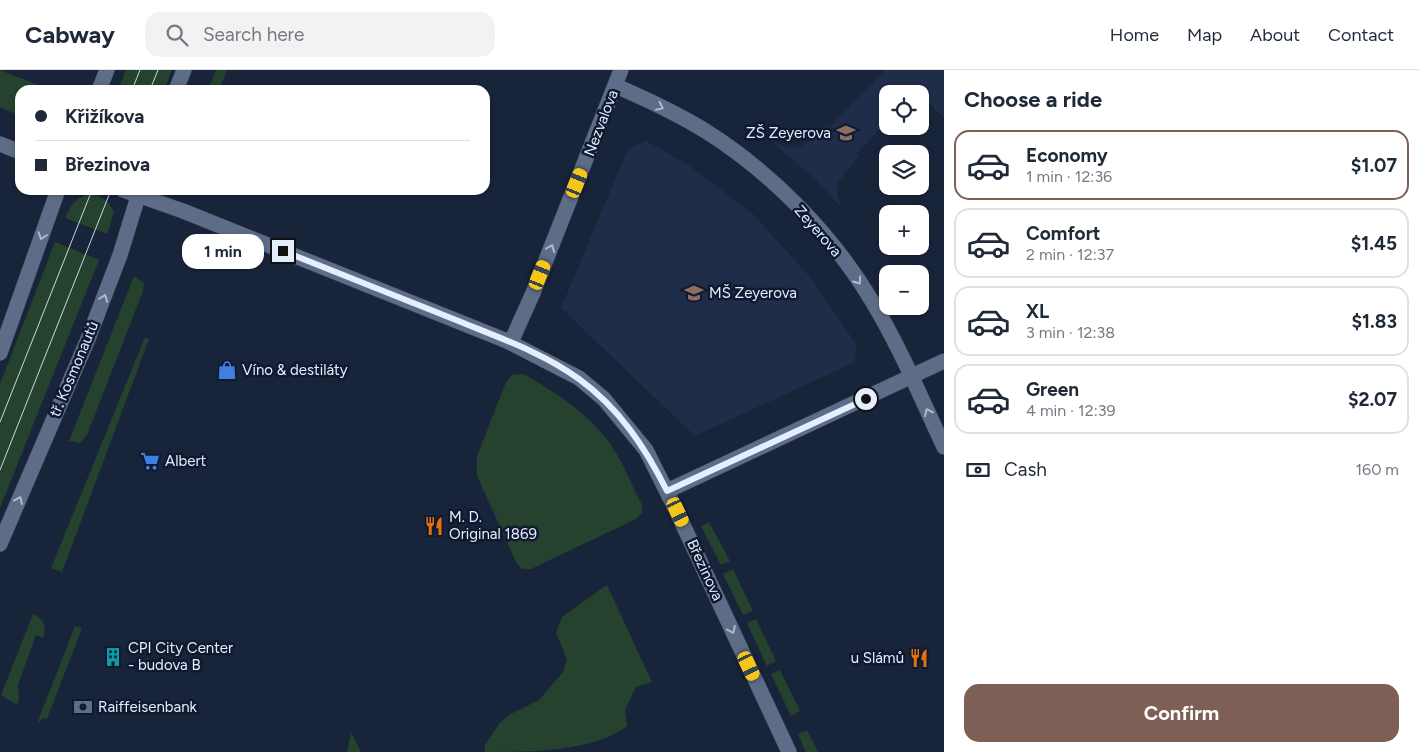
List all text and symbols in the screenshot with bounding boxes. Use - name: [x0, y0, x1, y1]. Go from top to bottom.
- search box: [145, 12, 495, 57]
- text: Cabway: [25, 20, 115, 49]
- icon: search: [163, 21, 191, 49]
- text: Search here: [203, 23, 304, 46]
- text: Home: [1110, 24, 1159, 46]
- text: Map: [1187, 24, 1222, 46]
- text: About: [1250, 24, 1300, 46]
- text: Contact: [1328, 24, 1394, 46]
- map controls: [879, 85, 929, 315]
- button: locate: [879, 85, 929, 135]
- text: Choose a ride: [964, 86, 1102, 113]
- street label: Nezvalova: [580, 87, 622, 159]
- one-way arrow: [655, 100, 664, 111]
- text: Křižíkova: [65, 105, 144, 128]
- school or university icon: ZŠ Zeyerova: [835, 122, 857, 144]
- place label: ZŠ Zeyerova: [746, 124, 831, 142]
- icon: car: [966, 143, 1011, 188]
- text: Economy: [1026, 144, 1108, 167]
- button: layers: [879, 145, 929, 195]
- text: Březinova: [65, 153, 150, 176]
- text: $1.07: [1351, 154, 1397, 177]
- car: [564, 166, 589, 200]
- text: 1 min · 12:36: [1026, 167, 1112, 186]
- street label: Zeyerova: [791, 202, 845, 260]
- button: +: [879, 205, 929, 255]
- icon: car: [966, 221, 1011, 266]
- text: Comfort: [1026, 222, 1101, 245]
- one-way arrow: [38, 231, 48, 240]
- text: $1.45: [1351, 232, 1397, 255]
- callout: 1 min: [183, 234, 266, 268]
- route end: [272, 240, 294, 262]
- text: 1 min: [204, 242, 242, 261]
- one-way arrow: [545, 244, 555, 253]
- text: 2 min · 12:37: [1026, 245, 1114, 264]
- car: [527, 258, 552, 292]
- button: −: [879, 265, 929, 315]
- one-way arrow: [852, 275, 861, 285]
- school or university icon: MŠ Zeyerova: [683, 282, 705, 304]
- place label: MŠ Zeyerova: [709, 284, 797, 302]
- one-way arrow: [98, 295, 108, 303]
- icon: car: [966, 299, 1011, 344]
- text: XL: [1026, 300, 1049, 323]
- text: $1.83: [1352, 310, 1397, 333]
- street label: tř. Kosmonautů: [46, 318, 102, 420]
- text: 3 min · 12:38: [1026, 323, 1115, 342]
- shop icon: Víno & destiláty: [216, 359, 238, 381]
- place label: Víno & destiláty: [242, 361, 348, 379]
- icon: car: [966, 377, 1011, 422]
- text: Green: [1026, 378, 1079, 401]
- route start: [855, 388, 877, 410]
- text: $2.07: [1348, 388, 1397, 411]
- text: 4 min · 12:39: [1026, 401, 1115, 420]
- one-way arrow: [923, 408, 934, 417]
- supermarket icon: Albert: [139, 450, 161, 472]
- place label: Albert: [165, 452, 207, 470]
- icon: cash: [964, 456, 992, 484]
- text: Cash: [1004, 458, 1047, 481]
- text: 160 m: [1356, 460, 1399, 479]
- car: [664, 495, 691, 529]
- one-way arrow: [13, 496, 23, 504]
- place label: M. D. Original 1869: [449, 508, 537, 543]
- restaurant icon: M. D. Original 1869: [423, 515, 445, 537]
- street label: Březinova: [683, 537, 727, 603]
- one-way arrow: [726, 625, 737, 634]
- place label: CPI City Center - budova B: [128, 639, 233, 674]
- building icon: CPI City Center - budova B: [102, 646, 124, 668]
- restaurant icon: u Slámů: [908, 647, 930, 669]
- car: [735, 649, 762, 683]
- place label: u Slámů: [851, 649, 904, 667]
- button: Confirm: [964, 684, 1399, 742]
- bank icon: Raiffeisenbank: [72, 696, 94, 718]
- place label: Raiffeisenbank: [98, 698, 198, 716]

